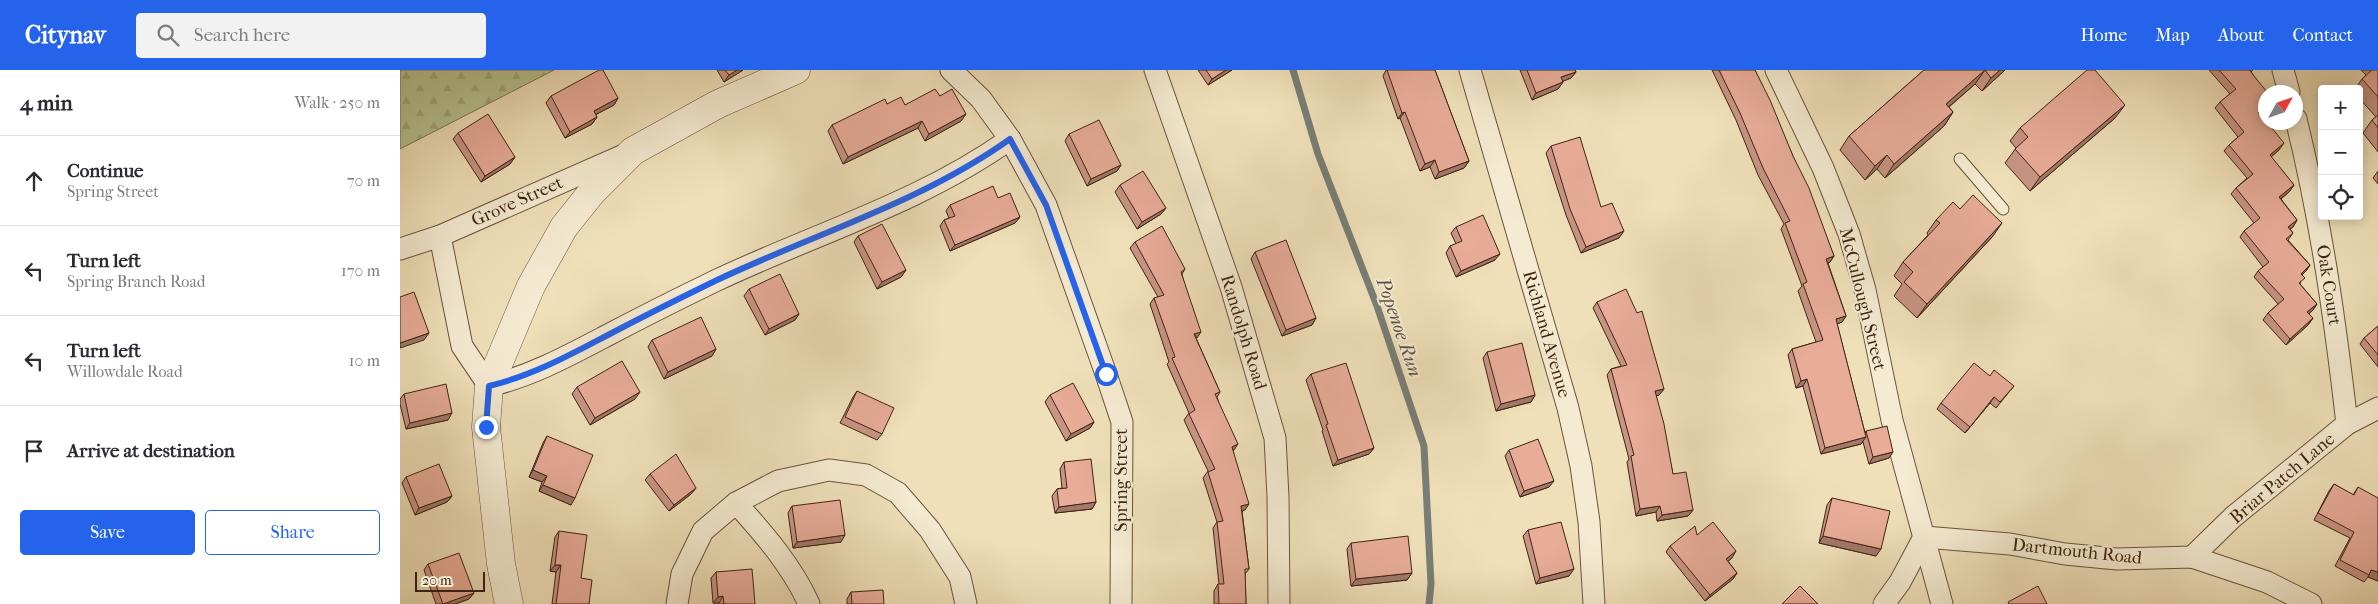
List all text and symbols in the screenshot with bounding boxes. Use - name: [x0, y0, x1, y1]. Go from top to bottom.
- search box: [136, 13, 486, 58]
- text: Citynav: [25, 21, 106, 49]
- icon: search: [154, 21, 182, 49]
- text: Search here: [194, 24, 290, 46]
- text: Home: [2080, 25, 2127, 46]
- text: Map: [2155, 25, 2190, 46]
- text: About: [2218, 25, 2264, 46]
- text: Contact: [2292, 25, 2353, 46]
- north arrow: [2258, 85, 2303, 130]
- map controls: [2318, 85, 2363, 220]
- button: +: [2318, 85, 2363, 130]
- text: 4 min: [20, 91, 73, 115]
- text: Walk · 250 m: [295, 93, 380, 112]
- button: −: [2318, 130, 2363, 175]
- text: Continue: [67, 160, 143, 182]
- icon: ahead: [20, 167, 48, 195]
- text: 70 m: [347, 171, 380, 190]
- street label: Grove Street: [468, 172, 567, 231]
- button: locate: [2318, 175, 2363, 220]
- text: Spring Street: [67, 182, 159, 201]
- street label: McCullough Street: [1835, 225, 1891, 373]
- street label: Oak Court: [2312, 243, 2345, 327]
- text: Turn left: [67, 250, 141, 272]
- icon: left: [20, 257, 48, 285]
- text: 170 m: [341, 261, 380, 280]
- street label: Richland Avenue: [1518, 268, 1575, 400]
- text: Spring Branch Road: [67, 272, 206, 291]
- street label: Randolph Road: [1216, 272, 1271, 393]
- water label: Popenoe Run: [1372, 274, 1426, 380]
- text: Turn left: [67, 340, 141, 362]
- icon: left: [20, 347, 48, 375]
- text: 10 m: [349, 351, 380, 370]
- text: Willowdale Road: [67, 362, 183, 381]
- route start: [1095, 363, 1118, 386]
- route end: [475, 416, 498, 439]
- street label: Spring Street: [1111, 428, 1132, 532]
- street label: Briar Patch Lane: [2226, 428, 2339, 528]
- icon: arrive: [20, 437, 48, 465]
- text: Arrive at destination: [67, 440, 235, 462]
- button: Save: [20, 510, 195, 555]
- button: Share: [205, 510, 380, 555]
- street label: Dartmouth Road: [2011, 534, 2143, 569]
- scale bar: [415, 569, 485, 592]
- text: 20 m: [422, 572, 452, 589]

